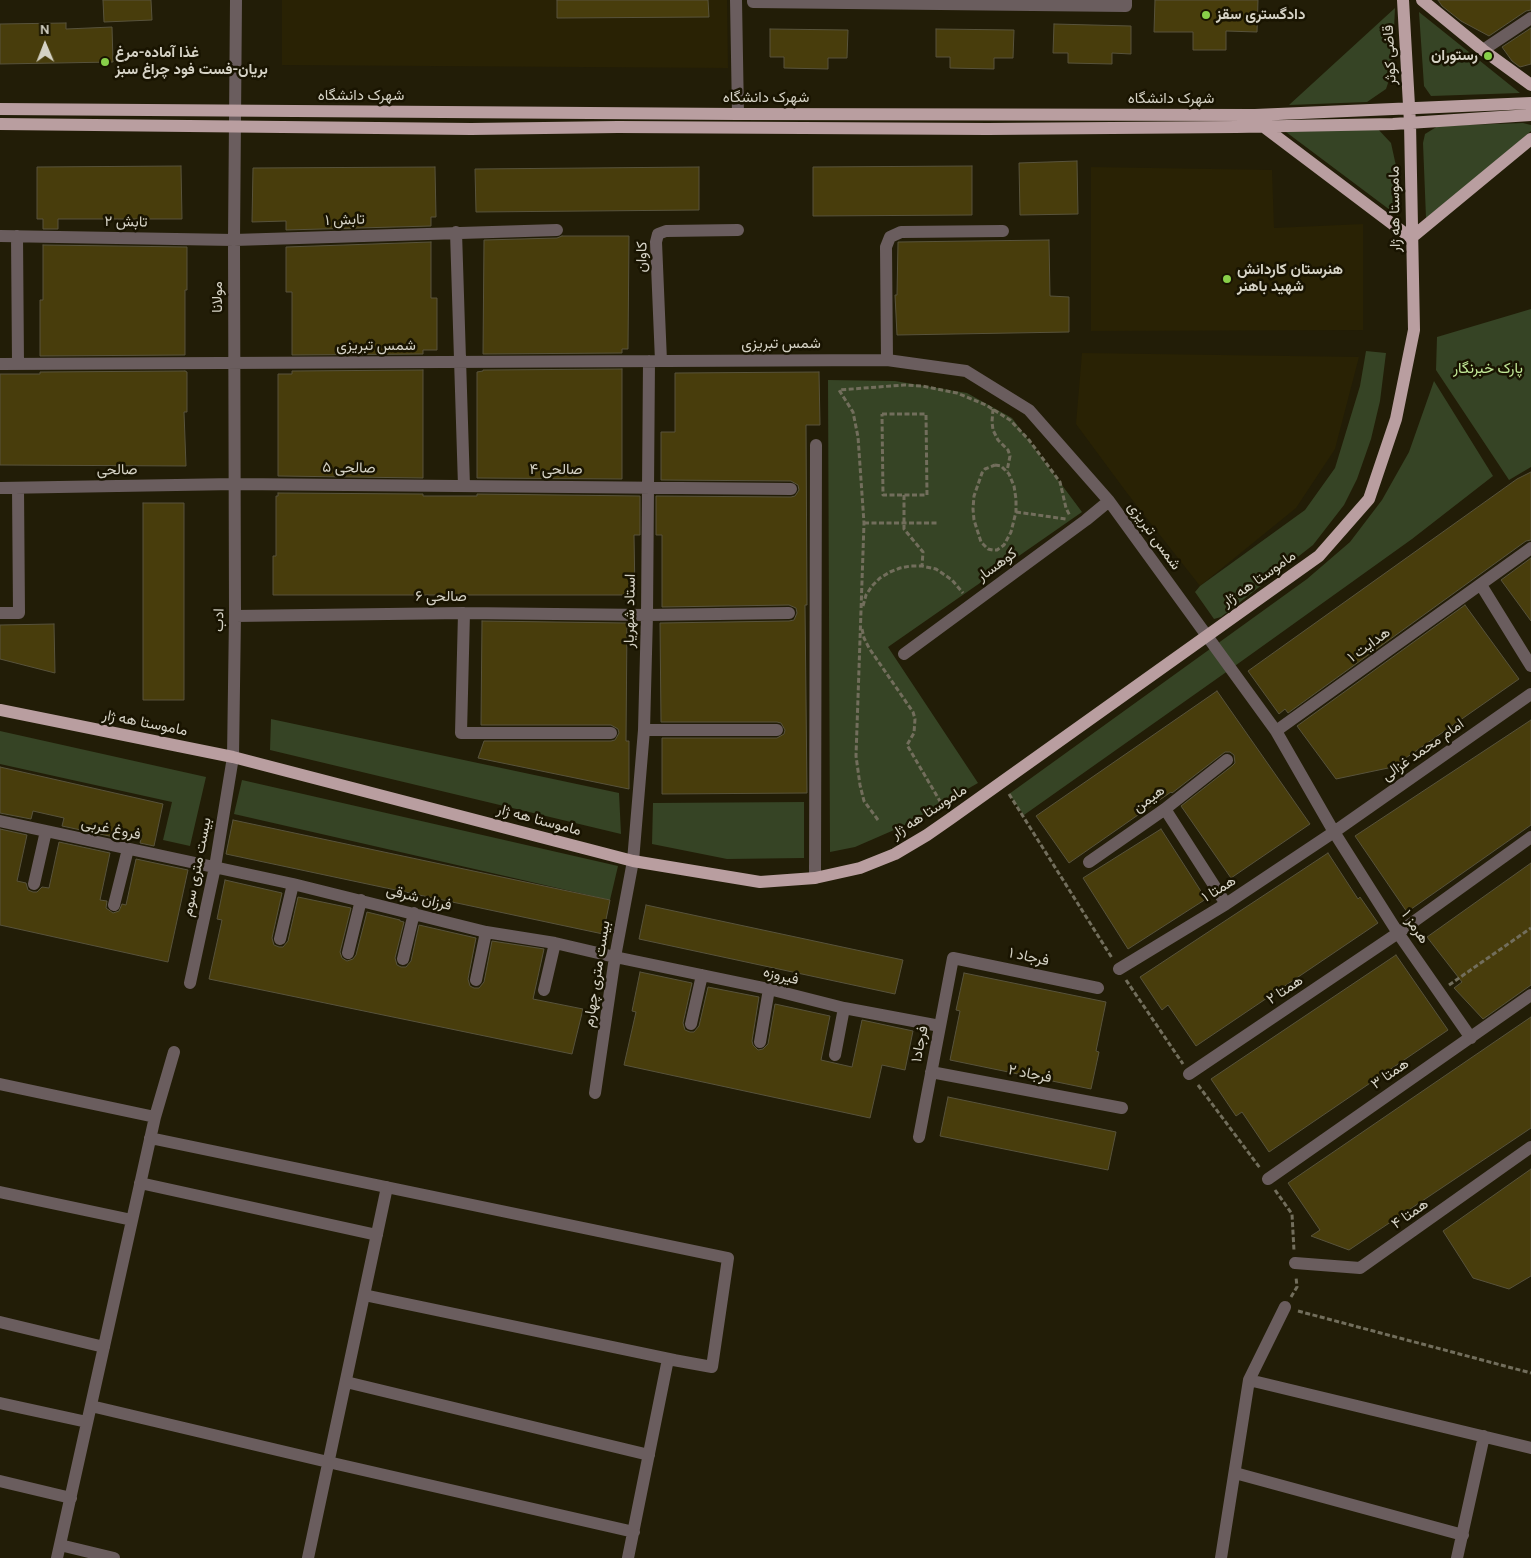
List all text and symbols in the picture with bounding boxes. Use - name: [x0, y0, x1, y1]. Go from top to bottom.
- place label: دادگستری سقز: [1216, 6, 1305, 24]
- marker: دادگستری سقز: [1200, 9, 1212, 21]
- north arrow: [20, 20, 70, 70]
- text: N: [40, 21, 50, 38]
- street label: قاضی کوثر: [1379, 24, 1401, 86]
- place label: غذا آماده-مرغ بریان-فست فود چراغ سبز: [115, 44, 268, 79]
- place label: رستوران: [1431, 47, 1478, 65]
- marker: رستوران: [1482, 50, 1494, 62]
- marker: غذا آماده-مرغ بریان-فست فود چراغ سبز: [99, 56, 111, 68]
- street label: شهرک دانشگاه: [318, 87, 404, 105]
- street label: شهرک دانشگاه: [723, 89, 809, 107]
- street label: شهرک دانشگاه: [1128, 90, 1214, 108]
- street label: ماموستا هه ژار: [1385, 166, 1405, 252]
- street label: تابش ۱: [325, 210, 365, 230]
- street label: تابش ۲: [104, 213, 148, 231]
- street label: کاوان: [633, 241, 651, 273]
- place label: هنرستان کاردانش شهید باهنر: [1237, 261, 1343, 296]
- marker: هنرستان کاردانش شهید باهنر: [1221, 273, 1233, 285]
- street label: مولانا: [209, 281, 227, 313]
- street label: شمس تبریزی: [741, 335, 821, 353]
- street label: شمس تبریزی: [336, 337, 416, 355]
- park label: پارک خبرنگار: [1453, 360, 1523, 378]
- street label: صالحی ۵: [322, 459, 376, 477]
- street label: صالحی: [96, 461, 138, 479]
- street label: صالحی ۴: [530, 461, 582, 479]
- street label: شمس تبریزی: [1123, 498, 1185, 574]
- street label: کوهسار: [973, 544, 1021, 586]
- street label: ماموستا هه ژار: [1218, 547, 1300, 611]
- street label: استاد شهریار: [620, 574, 640, 648]
- street label: صالحی ۶: [415, 588, 467, 606]
- street label: ادب: [210, 608, 228, 632]
- street label: هدایت ۱: [1344, 624, 1394, 666]
- street label: ماموستا هه ژار: [101, 706, 189, 740]
- street label: امام محمد غزالی: [1378, 715, 1468, 785]
- street label: ماموستا هه ژار: [888, 781, 970, 843]
- street label: هیمن: [1129, 781, 1169, 817]
- street label: ماموستا هه ژار: [495, 800, 583, 840]
- street label: فروغ غربی: [79, 814, 143, 844]
- street label: بیست متری سوم: [179, 816, 215, 918]
- street label: همتا ۱: [1199, 872, 1239, 906]
- street label: فرزان شرقی: [384, 881, 454, 915]
- street label: هرمز ۱: [1397, 907, 1433, 947]
- street label: بیست متری چهارم: [580, 919, 614, 1029]
- street label: فرجاد ۱: [1007, 944, 1051, 970]
- street label: فیروزه: [761, 963, 801, 989]
- street label: همتا ۲: [1263, 971, 1307, 1009]
- street label: فرجاد۱: [908, 1024, 932, 1064]
- street label: همتا ۳: [1368, 1055, 1412, 1093]
- street label: فرجاد ۲: [1007, 1061, 1053, 1087]
- street label: همتا ۴: [1388, 1195, 1432, 1233]

